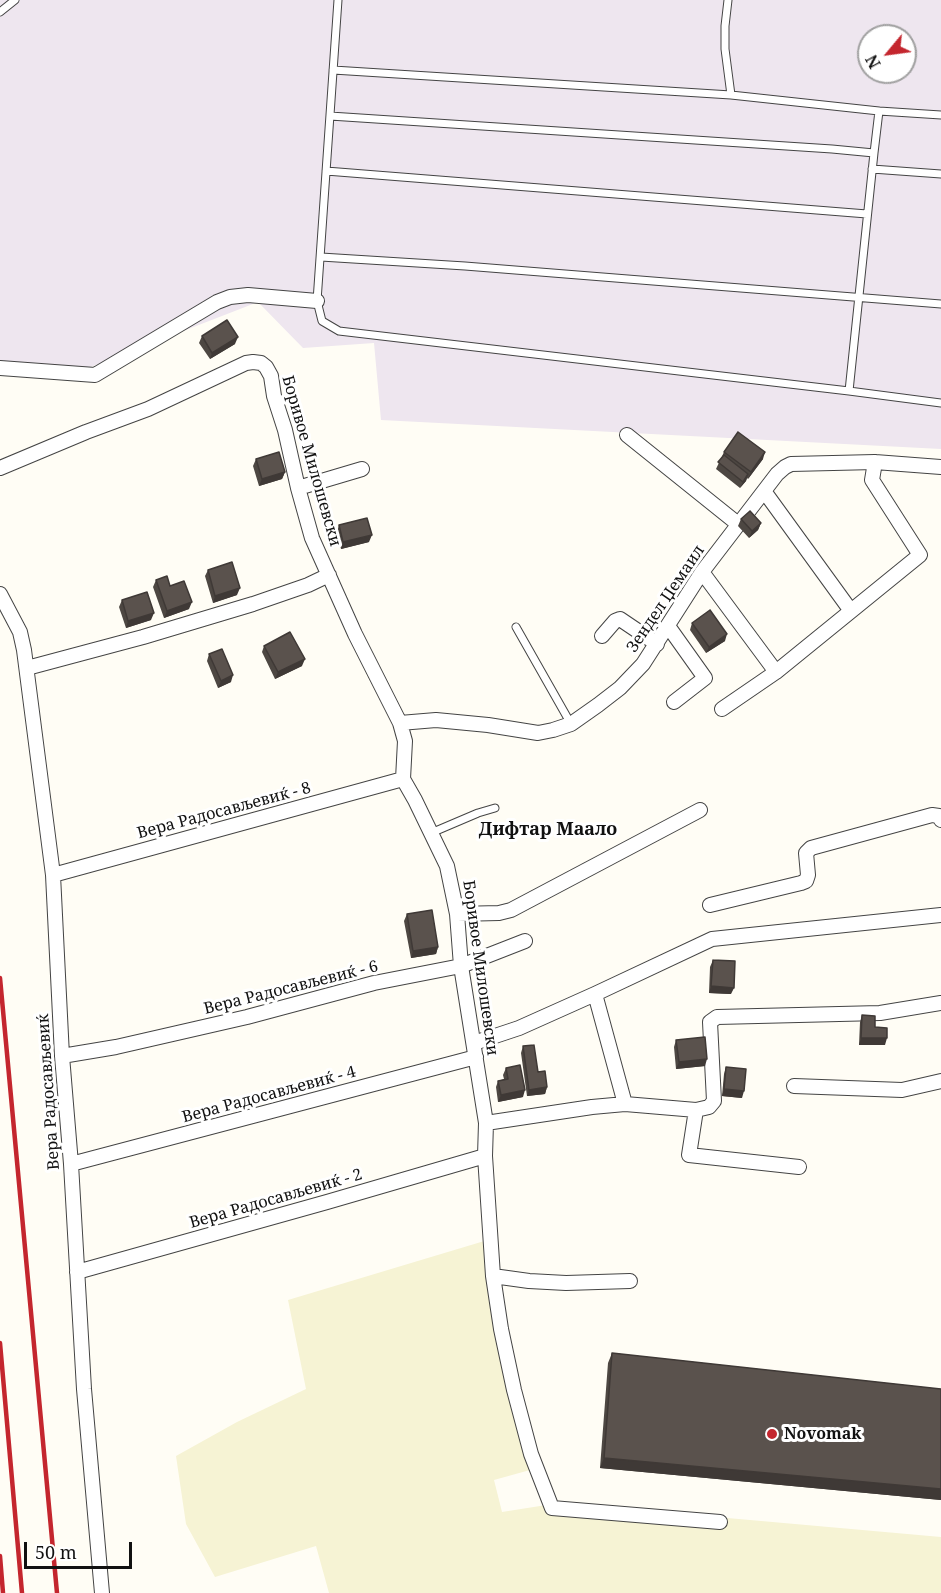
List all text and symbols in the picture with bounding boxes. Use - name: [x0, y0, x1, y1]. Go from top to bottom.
- north arrow: [857, 24, 917, 84]
- text: N: [860, 51, 886, 73]
- street label: Боривое Милошевски: [277, 373, 345, 549]
- street label: Зендел Џемаил: [623, 542, 709, 656]
- street label: Вера Радосављевиќ - 8: [135, 779, 313, 843]
- district label: Дифтар Маало: [479, 819, 617, 841]
- street label: Боривое Милошевски: [458, 879, 502, 1057]
- street label: Вера Радосављевиќ - 6: [202, 957, 380, 1019]
- street label: Вера Радосављевиќ: [34, 1013, 64, 1171]
- street label: Вера Радосављевиќ - 4: [180, 1063, 358, 1127]
- street label: Вера Радосављевиќ - 2: [187, 1165, 365, 1233]
- place label: Novomak: [784, 1424, 862, 1444]
- marker: Novomak: [765, 1427, 779, 1441]
- scale bar: [27, 1530, 135, 1568]
- text: 50 m: [35, 1540, 77, 1564]

